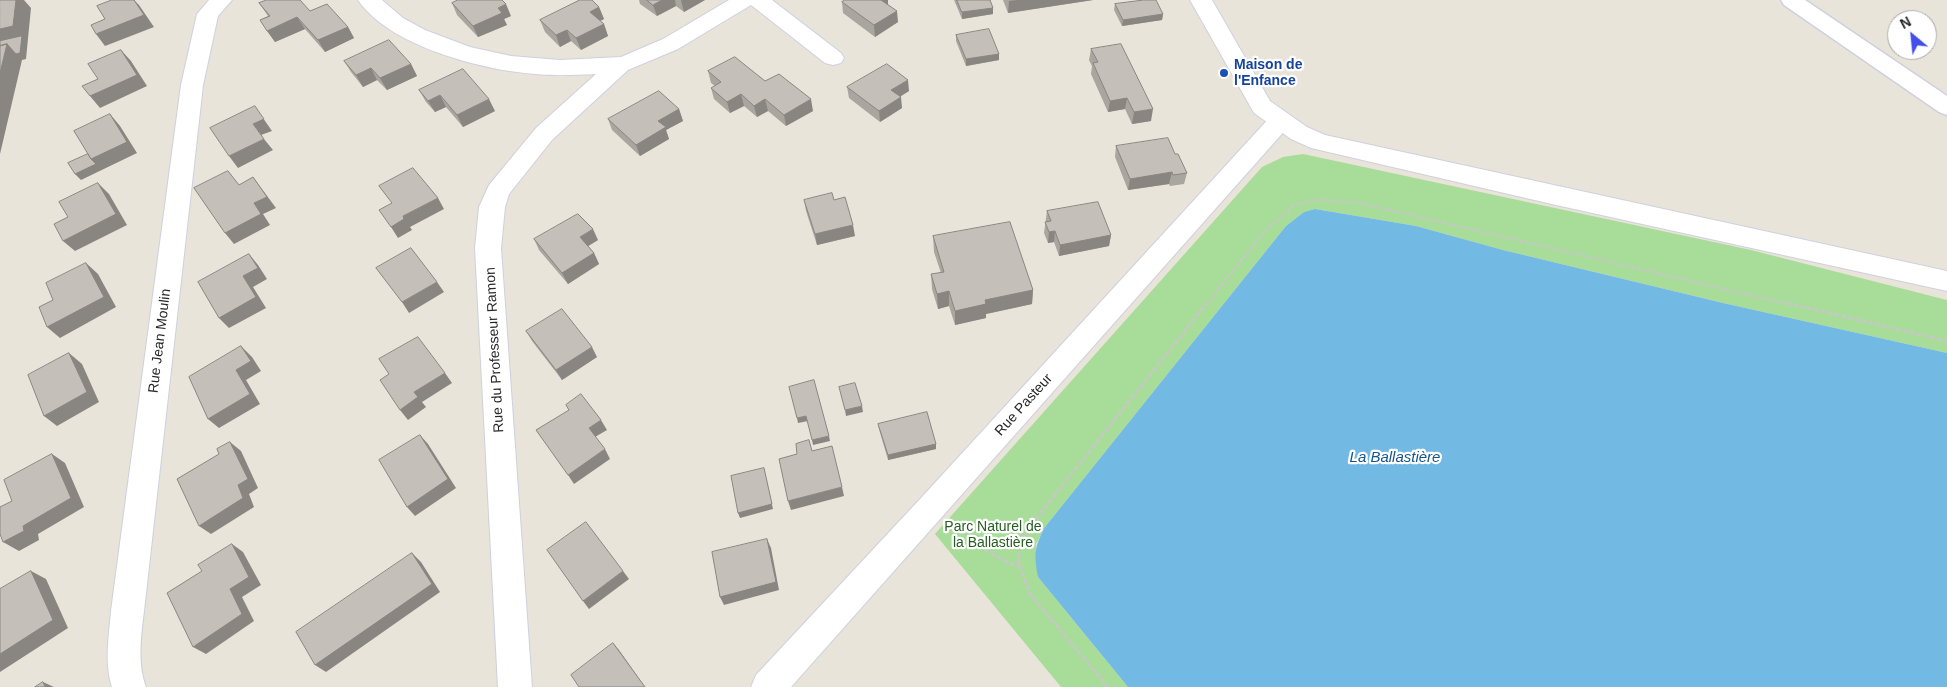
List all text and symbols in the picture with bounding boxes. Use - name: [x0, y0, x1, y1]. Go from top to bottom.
- north arrow: [1887, 10, 1937, 60]
- text: N: [1897, 13, 1914, 32]
- place label: Maison de l'Enfance: [1234, 57, 1302, 90]
- marker: Maison de l'Enfance: [1218, 67, 1230, 79]
- street label: Rue du Professeur Ramon: [482, 267, 508, 433]
- street label: Rue Jean Moulin: [145, 288, 175, 394]
- street label: Rue Pasteur: [992, 370, 1056, 440]
- water label: La Ballastière: [1350, 449, 1440, 467]
- park label: Parc Naturel de la Ballastière: [944, 519, 1042, 552]

